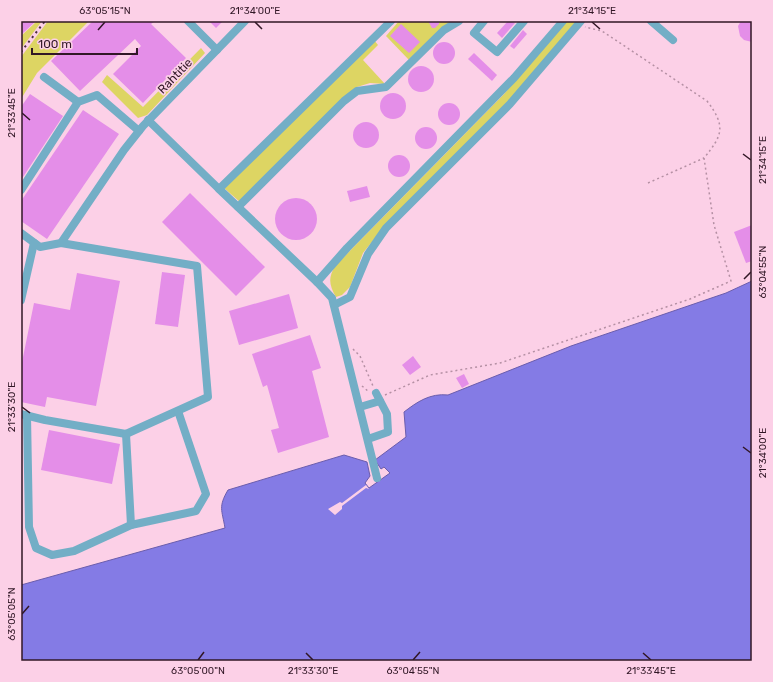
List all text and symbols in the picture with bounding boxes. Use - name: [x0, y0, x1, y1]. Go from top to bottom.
- text: 63°05'15"N: [79, 5, 131, 17]
- text: 21°34'00"E: [230, 5, 280, 17]
- text: 21°34'15"E: [568, 5, 616, 17]
- scale bar: [32, 30, 137, 56]
- text: 100 m: [38, 37, 72, 51]
- street label: Rahtitie: [155, 55, 195, 97]
- text: 21°33'45"E: [6, 88, 18, 138]
- text: 21°34'15"E: [757, 136, 769, 184]
- text: 63°04'55"N: [757, 245, 769, 299]
- text: 21°33'30"E: [6, 382, 18, 432]
- text: 21°34'00"E: [757, 428, 769, 478]
- text: 63°05'05"N: [6, 587, 18, 641]
- text: 63°05'00"N: [171, 665, 225, 677]
- text: 21°33'30"E: [288, 665, 338, 677]
- text: 63°04'55"N: [386, 665, 440, 677]
- text: 21°33'45"E: [626, 665, 676, 677]

